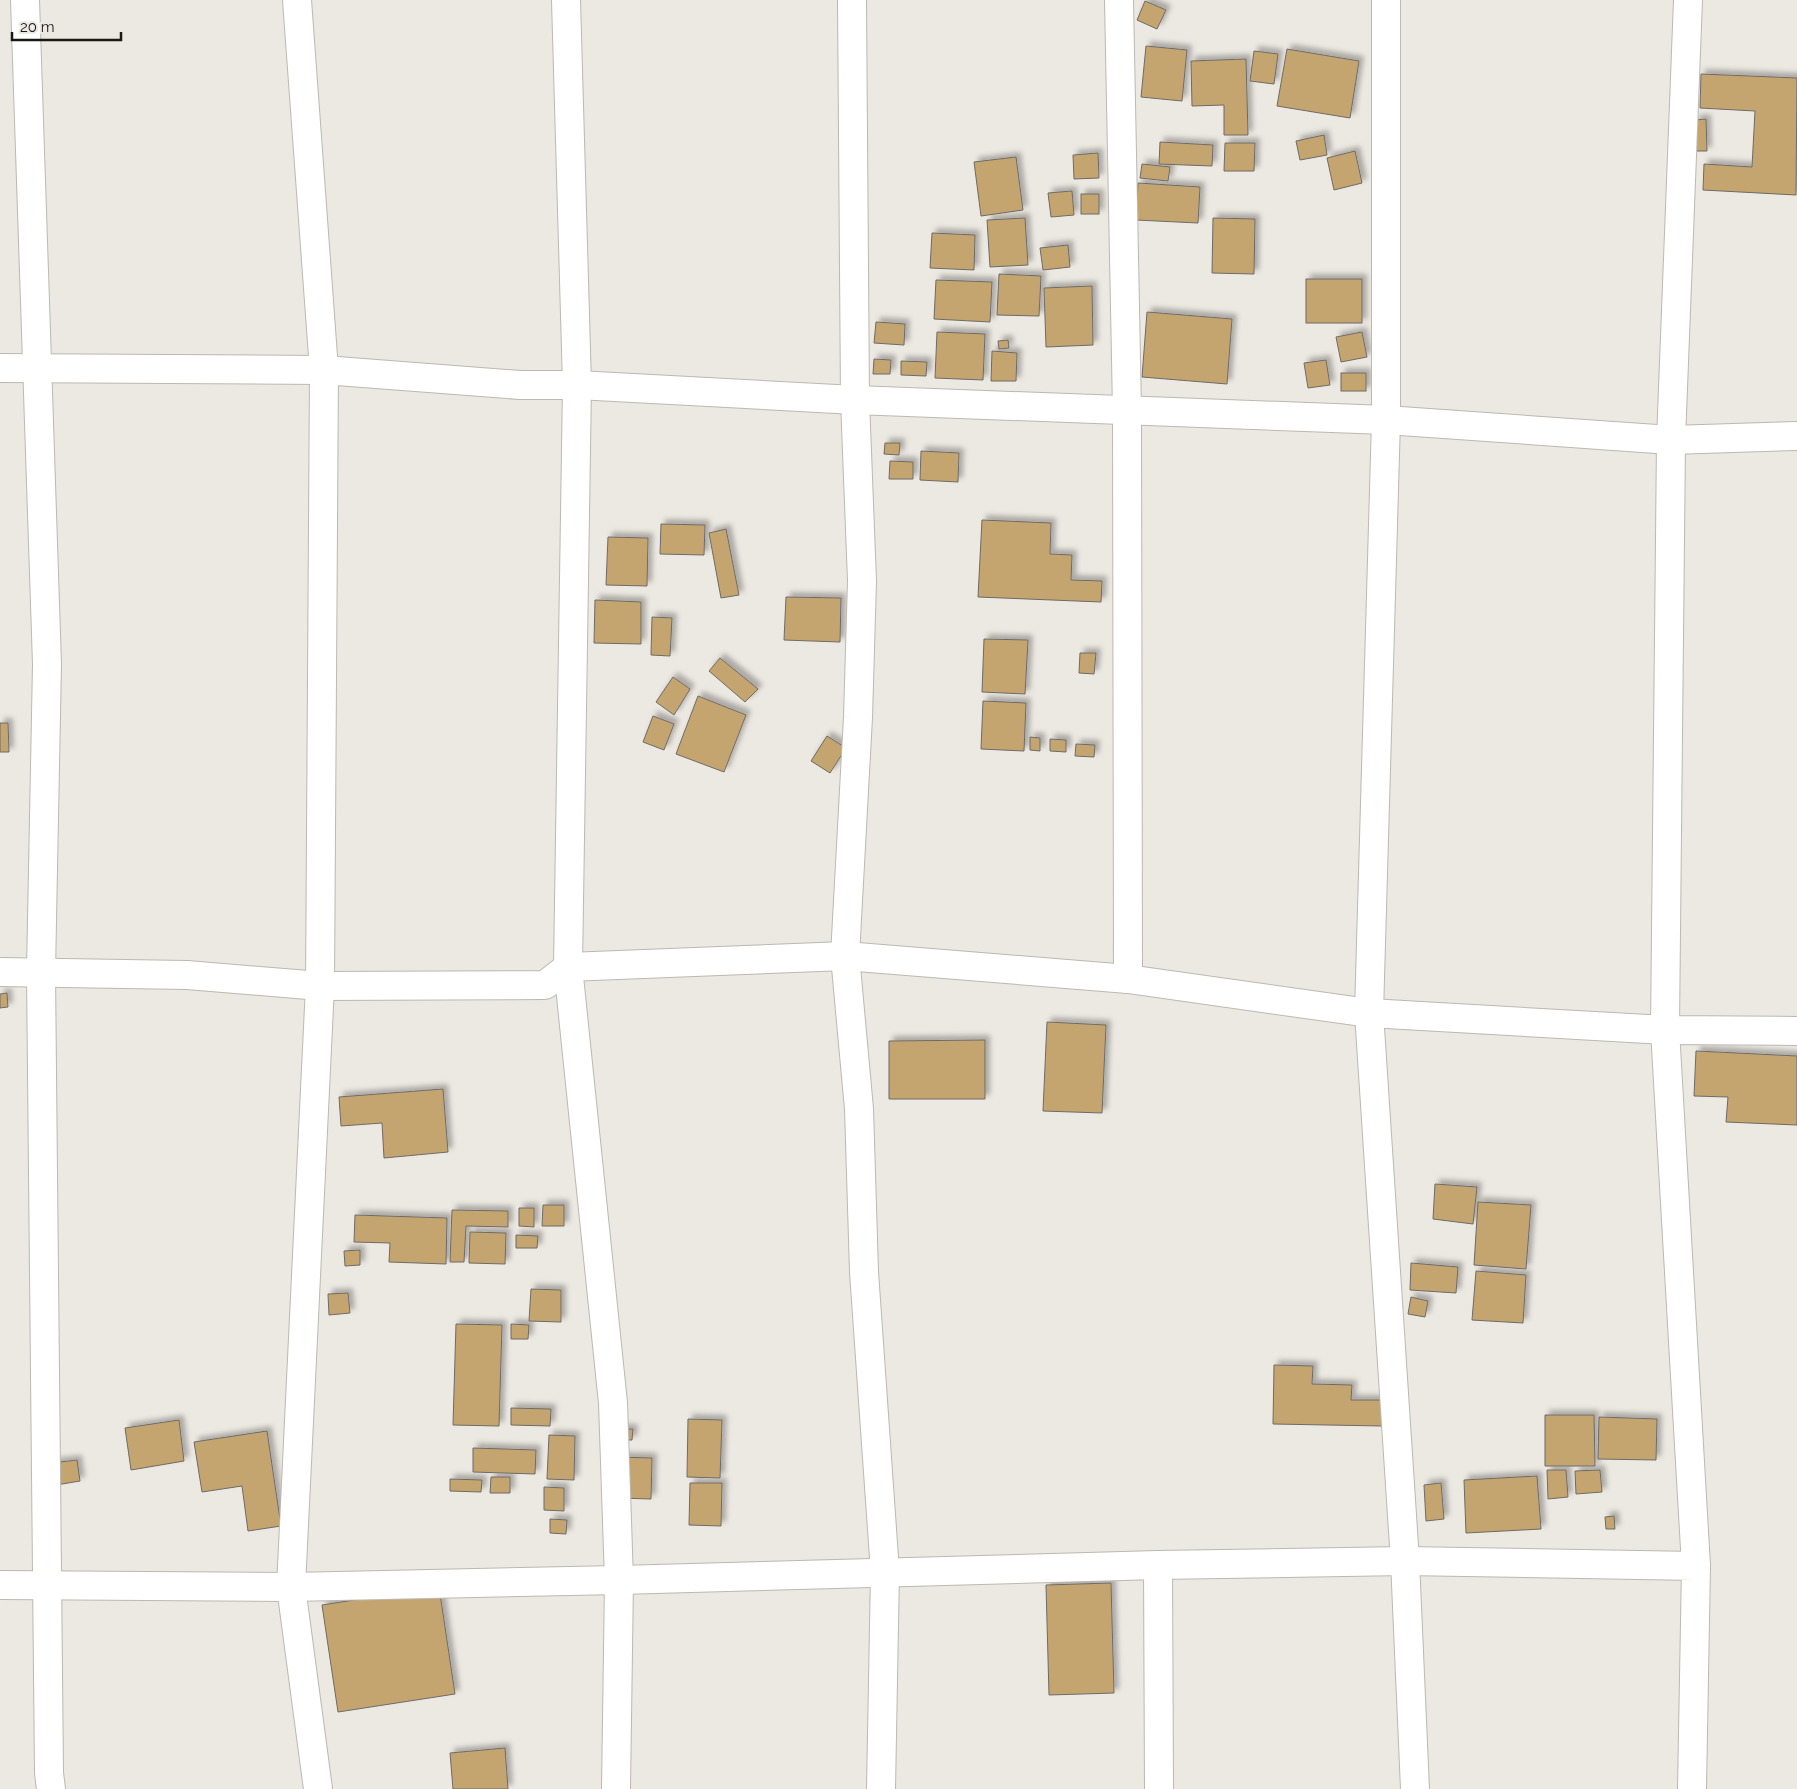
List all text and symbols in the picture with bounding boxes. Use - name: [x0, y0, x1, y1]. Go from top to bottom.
- scale bar: [12, 10, 121, 42]
- text: 20 m: [20, 18, 55, 36]

